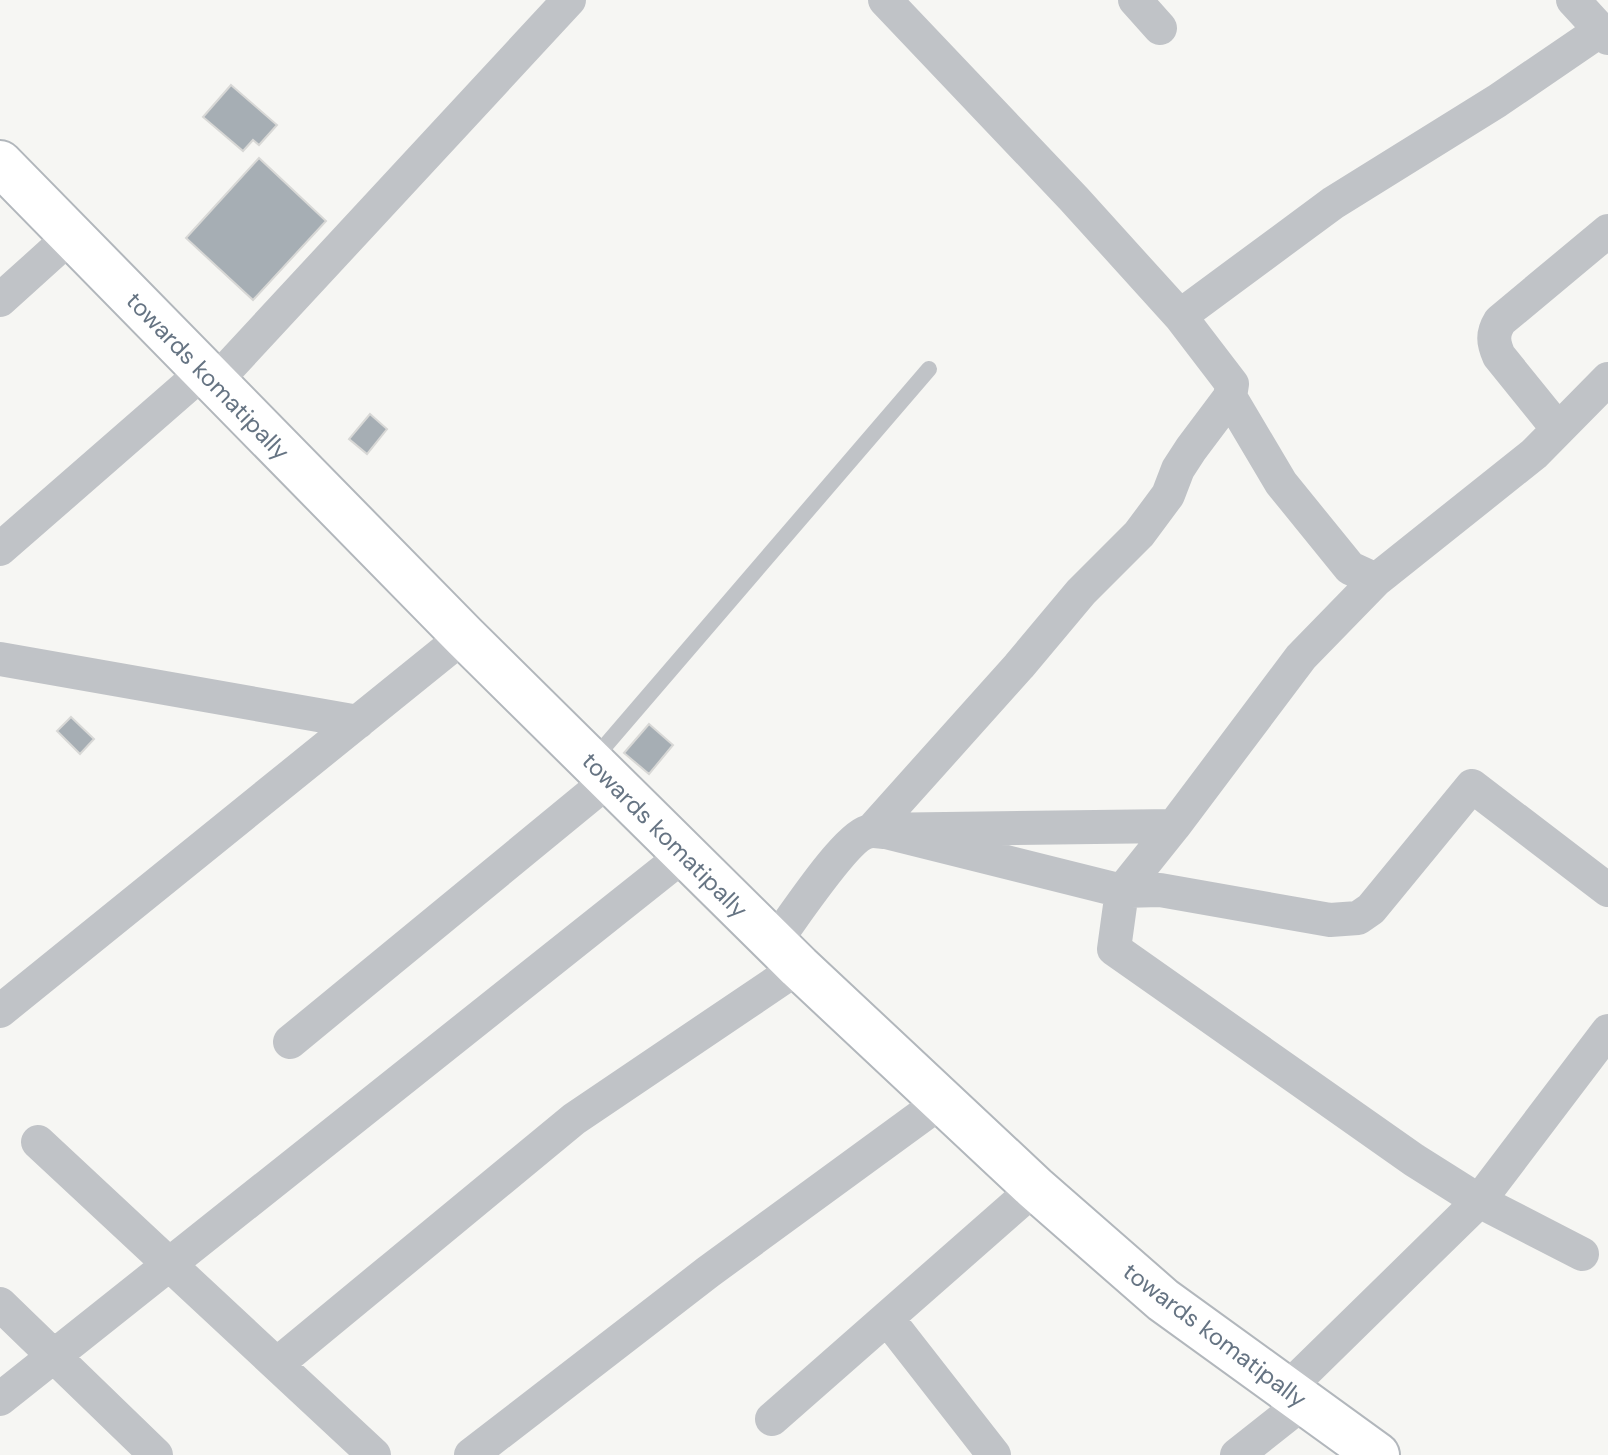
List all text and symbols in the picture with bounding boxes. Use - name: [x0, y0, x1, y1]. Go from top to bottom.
- street label: towards komatipally: [120, 285, 296, 467]
- street label: towards komatipally: [575, 745, 755, 925]
- street label: towards komatipally: [1117, 1256, 1313, 1414]

